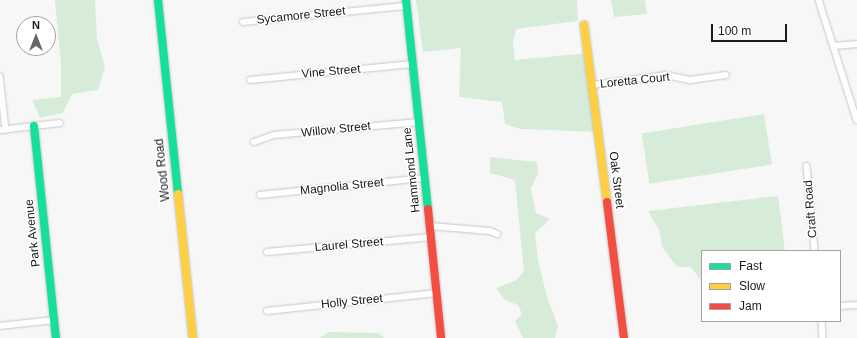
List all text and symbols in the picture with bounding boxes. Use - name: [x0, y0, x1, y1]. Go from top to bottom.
- street label: Sycamore Street: [256, 4, 346, 28]
- north arrow: [16, 16, 56, 56]
- scale bar: [713, 16, 789, 42]
- text: N: [32, 19, 40, 31]
- text: 100 m: [718, 24, 751, 38]
- street label: Vine Street: [301, 62, 361, 82]
- street label: Loretta Court: [599, 70, 671, 92]
- street label: Willow Street: [300, 119, 372, 141]
- street label: Hammond Lane: [400, 127, 424, 213]
- street label: Wood Road: [153, 138, 173, 202]
- street label: Oak Street: [605, 151, 627, 209]
- street label: Magnolia Street: [299, 175, 385, 199]
- street label: Craft Road: [801, 179, 821, 239]
- street label: Park Avenue: [22, 198, 44, 268]
- street label: Laurel Street: [314, 235, 384, 255]
- legend: [701, 250, 841, 322]
- text: Fast: [739, 259, 762, 273]
- text: Slow: [739, 279, 765, 293]
- street label: Holly Street: [320, 292, 384, 312]
- text: Jam: [739, 299, 762, 313]

